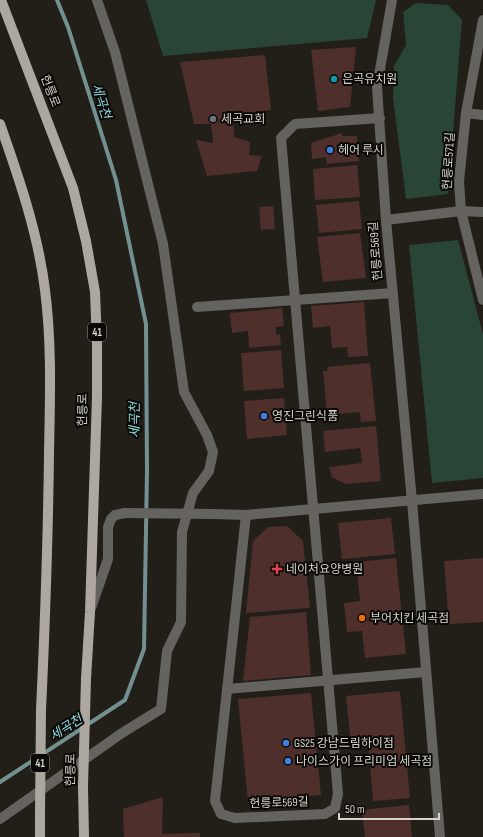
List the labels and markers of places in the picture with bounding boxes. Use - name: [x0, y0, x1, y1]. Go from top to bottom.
- place label: 은곡유치원: [342, 72, 397, 87]
- marker: 은곡유치원: [329, 74, 339, 84]
- place label: 세곡교회: [221, 112, 265, 127]
- marker: 세곡교회: [208, 114, 218, 124]
- place label: 헤어 루시: [338, 143, 384, 158]
- marker: 헤어 루시: [325, 145, 335, 155]
- place label: 영진그린식품: [272, 409, 338, 424]
- marker: 영진그린식품: [259, 411, 269, 421]
- place label: 네이처요양병원: [286, 562, 363, 577]
- marker: 네이처요양병원: [271, 563, 283, 575]
- place label: 부어치킨 세곡점: [370, 611, 449, 626]
- marker: 부어치킨 세곡점: [357, 613, 367, 623]
- place label: GS25 강남드림하이점: [294, 736, 394, 751]
- marker: GS25 강남드림하이점: [281, 738, 291, 748]
- place label: 나이스가이 프리미엄 세곡점: [296, 754, 432, 769]
- marker: 나이스가이 프리미엄 세곡점: [283, 756, 293, 766]

